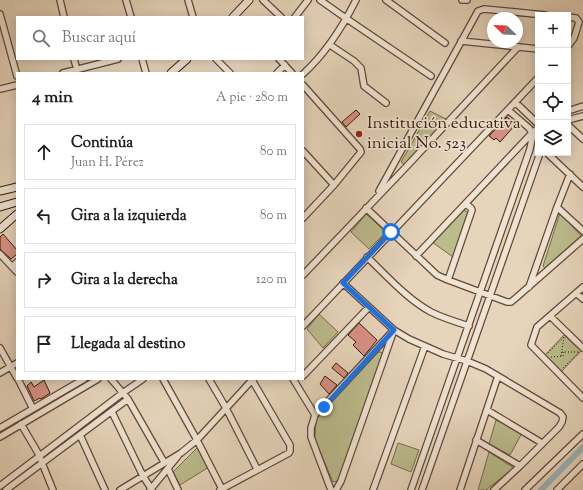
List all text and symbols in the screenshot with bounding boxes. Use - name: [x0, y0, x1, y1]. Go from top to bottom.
- north arrow: [487, 12, 523, 48]
- map controls: [535, 12, 571, 156]
- button: +: [535, 12, 571, 48]
- search box: [16, 16, 304, 60]
- icon: search: [30, 27, 52, 49]
- text: Buscar aquí: [62, 28, 136, 49]
- button: −: [535, 48, 571, 84]
- button: locate: [535, 84, 571, 120]
- text: 4 min: [32, 86, 73, 110]
- text: A pie · 280 m: [216, 89, 288, 107]
- place label: Institución educativa inicial No. 523: [367, 112, 521, 156]
- button: layers: [535, 120, 571, 156]
- marker: Institución educativa inicial No. 523: [354, 129, 364, 139]
- text: Continúa: [71, 133, 133, 154]
- icon: ahead: [33, 141, 55, 163]
- text: 80 m: [260, 143, 287, 161]
- text: Juan H. Pérez: [71, 154, 144, 172]
- icon: left: [33, 205, 55, 227]
- text: Gira a la izquierda: [71, 206, 187, 227]
- text: 80 m: [260, 207, 287, 225]
- route start: [382, 223, 400, 241]
- icon: right: [33, 269, 55, 291]
- text: Gira a la derecha: [71, 270, 178, 291]
- text: 120 m: [256, 271, 287, 289]
- icon: arrive: [33, 333, 55, 355]
- text: Llegada al destino: [71, 334, 186, 355]
- route end: [315, 398, 333, 416]

